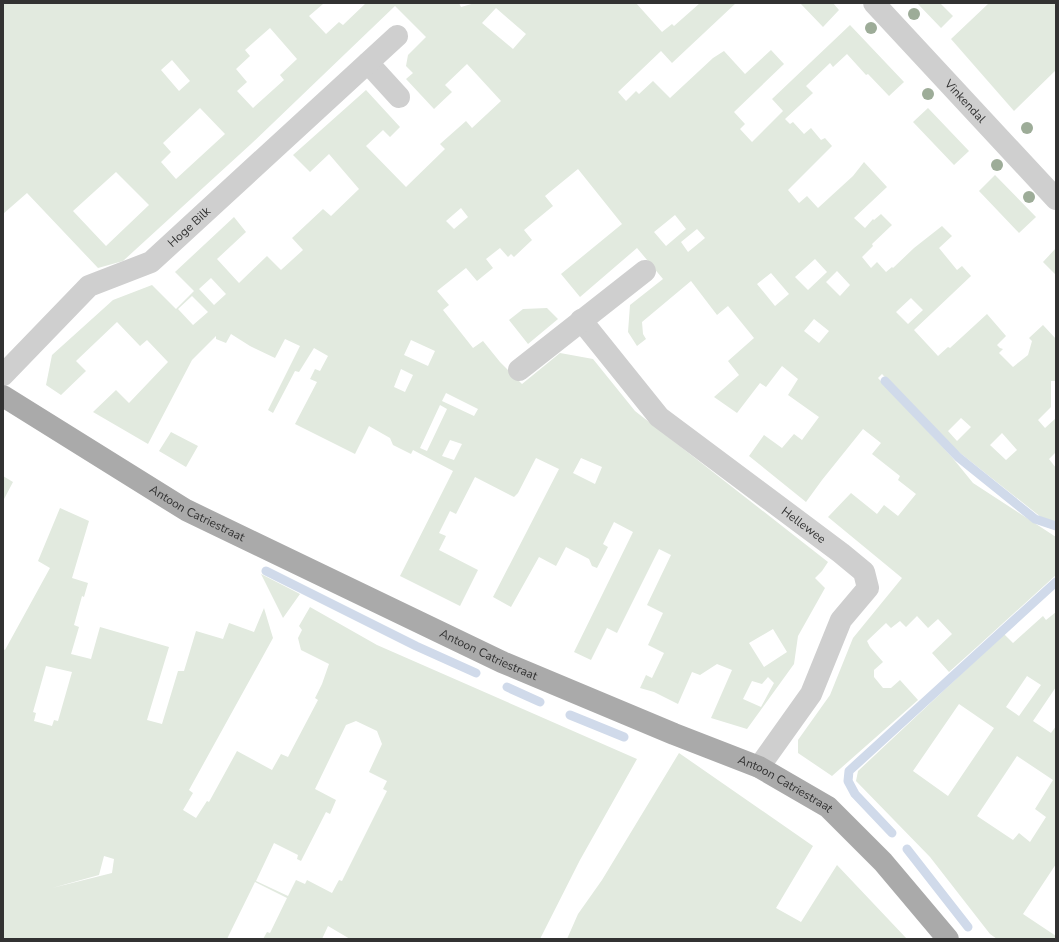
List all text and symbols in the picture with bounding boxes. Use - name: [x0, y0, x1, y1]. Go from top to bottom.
- street label: Vinkendal: [940, 75, 990, 127]
- street label: Hoge Bilk: [164, 203, 215, 251]
- street label: Antoon Catriestraat: [146, 481, 248, 545]
- street label: Hellewee: [778, 503, 829, 547]
- street label: Antoon Catriestraat: [437, 625, 541, 684]
- street label: Antoon Catriestraat: [736, 752, 837, 816]

